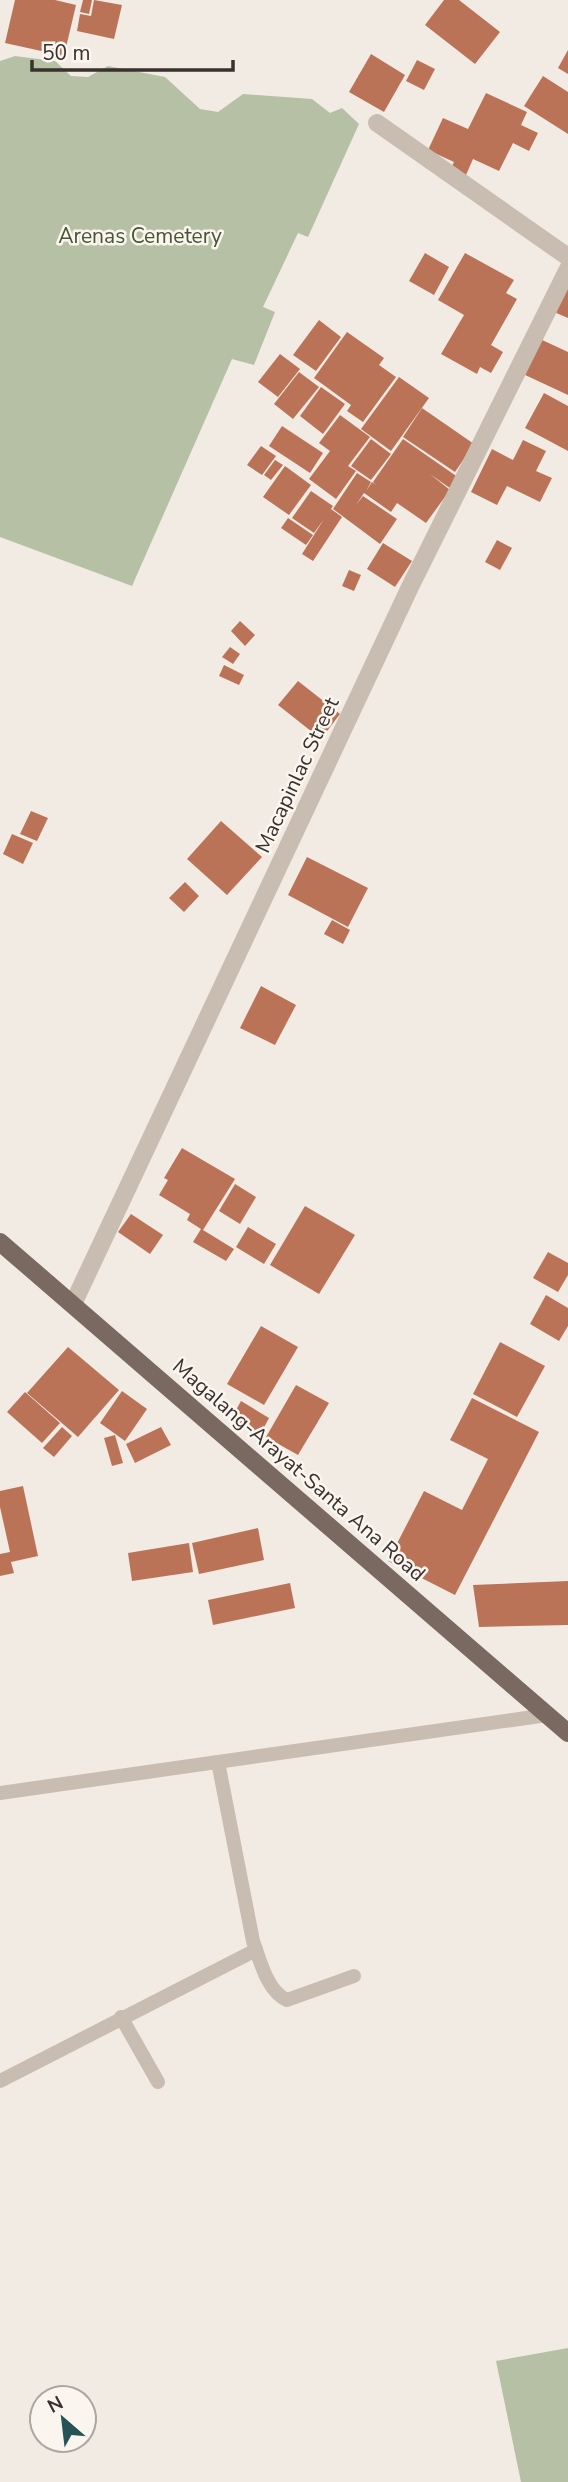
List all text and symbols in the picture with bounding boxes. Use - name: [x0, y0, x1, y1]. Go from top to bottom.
- scale bar: [32, 28, 233, 72]
- text: 50 m: [42, 39, 91, 67]
- park label: Arenas Cemetery: [58, 222, 222, 250]
- street label: Macapinlac Street: [249, 692, 346, 857]
- street label: Magalang-Arayat-Santa Ana Road: [167, 1352, 431, 1588]
- north arrow: [28, 2384, 98, 2454]
- text: N: [43, 2390, 68, 2420]

